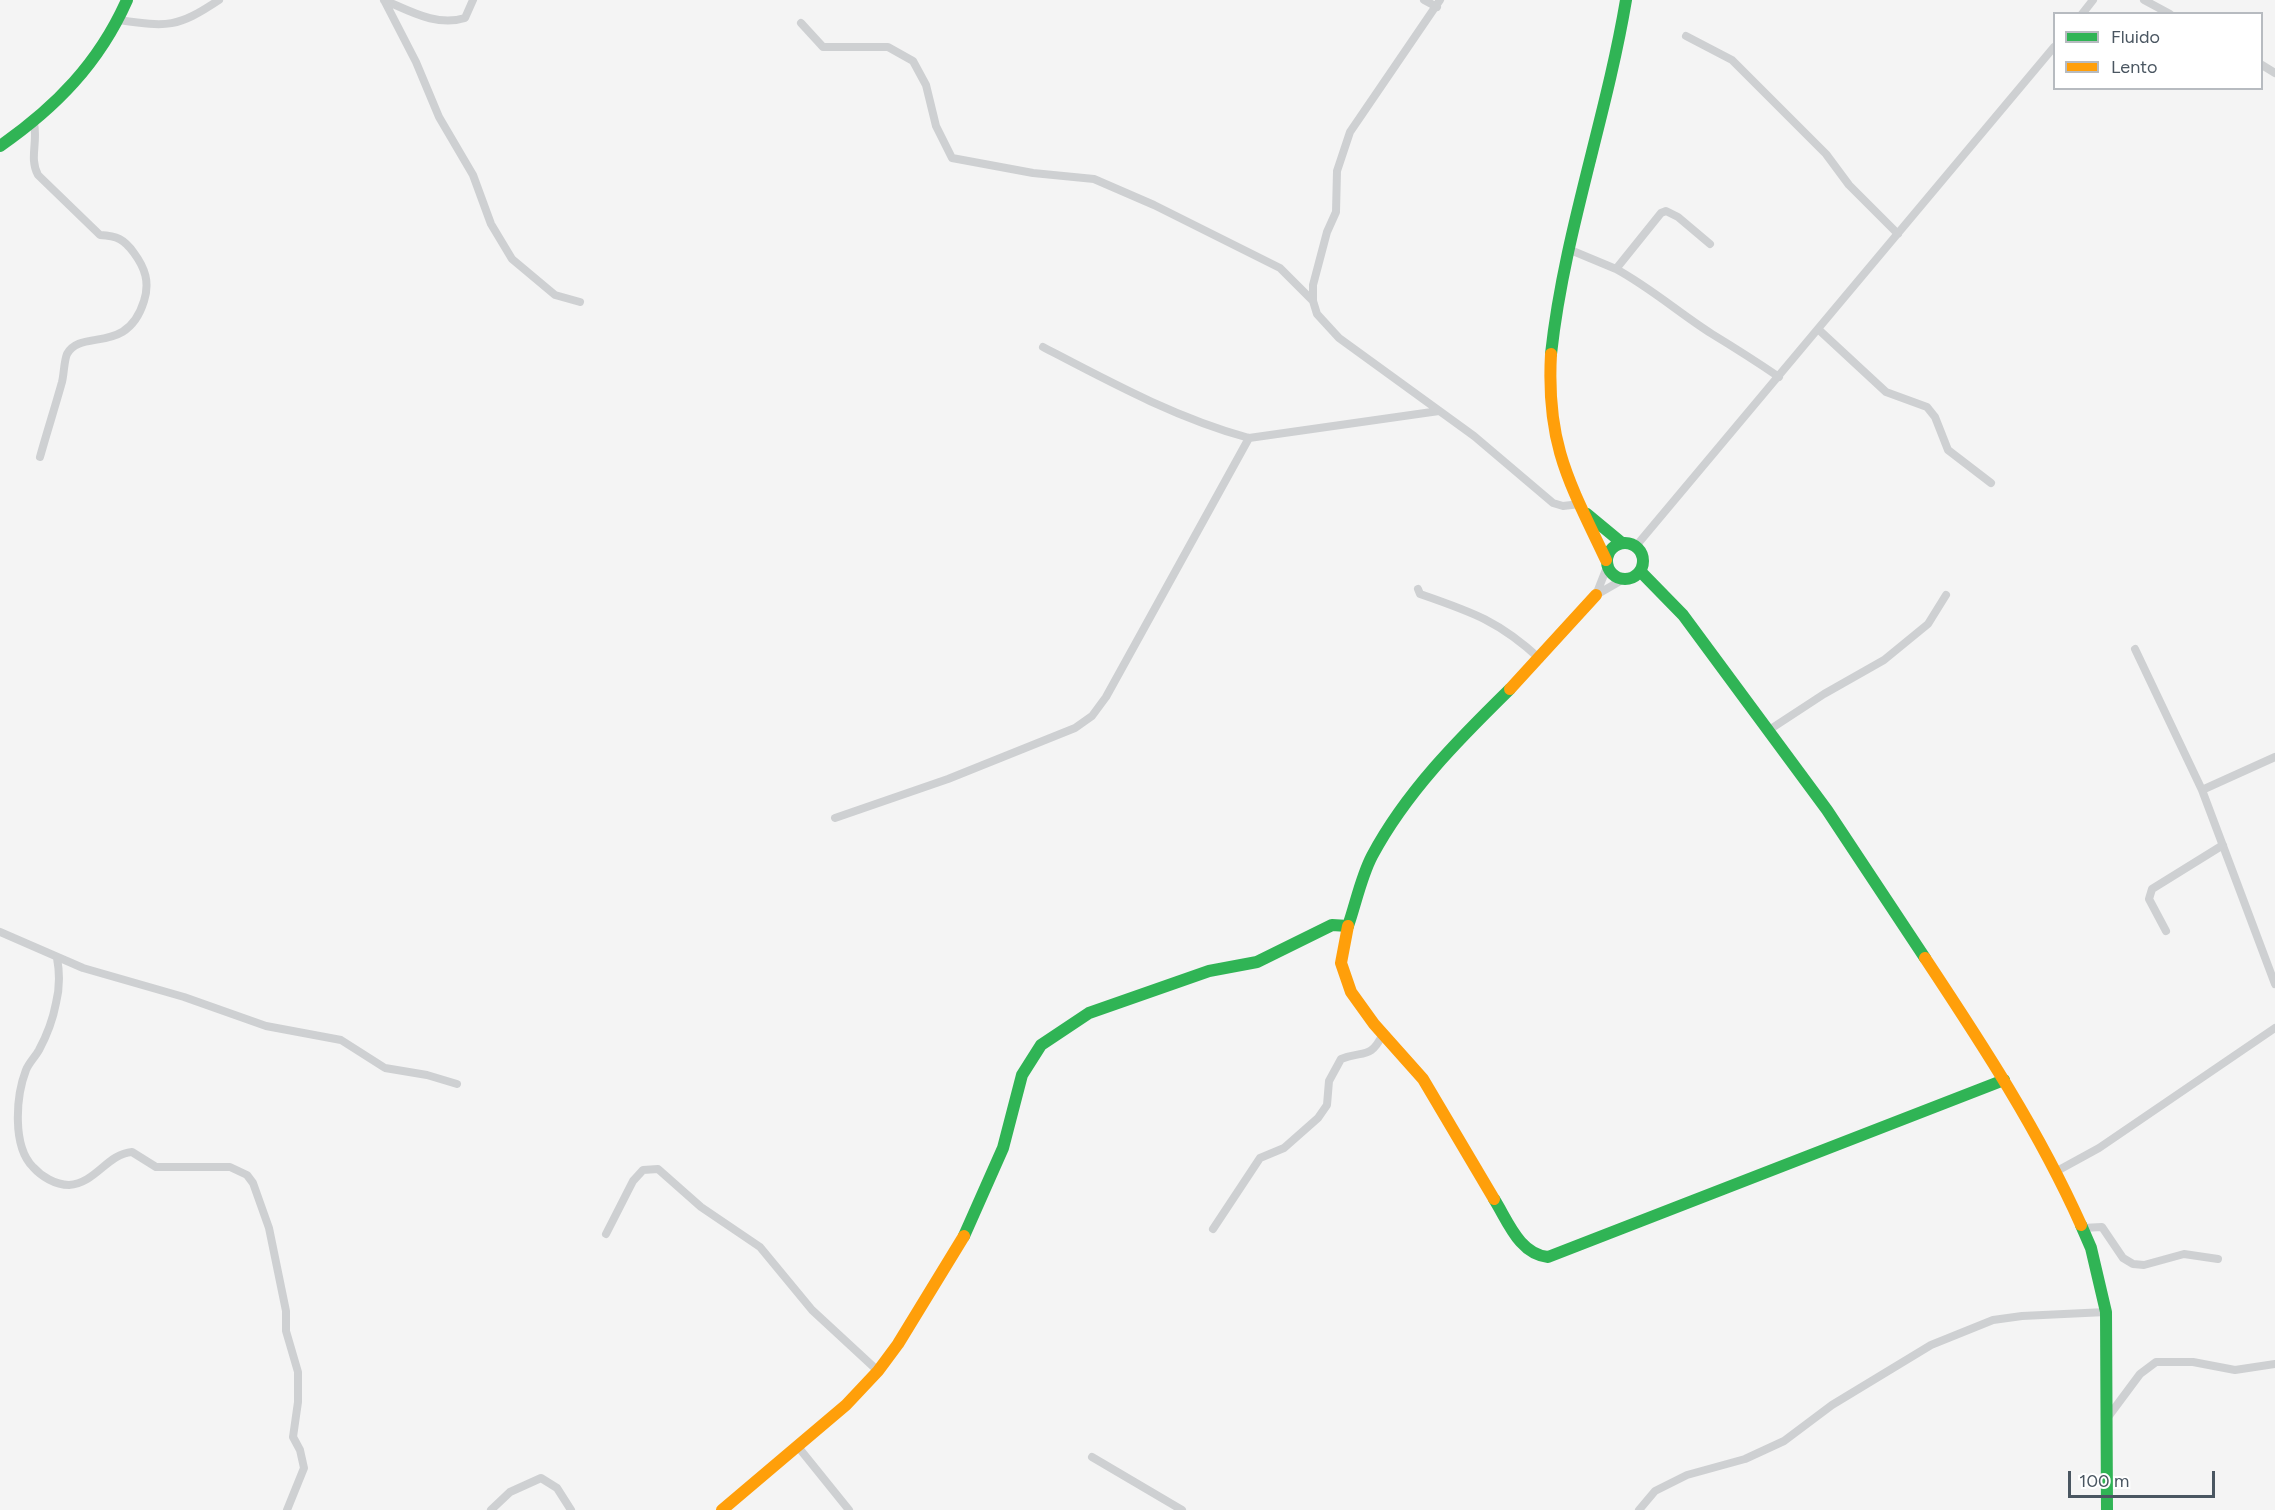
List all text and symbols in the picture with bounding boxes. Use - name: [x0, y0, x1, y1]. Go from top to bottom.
- legend: [2053, 12, 2263, 90]
- text: Fluido: [2111, 26, 2160, 48]
- text: Lento: [2111, 56, 2157, 78]
- scale bar: [2071, 1459, 2218, 1497]
- text: 100 m: [2079, 1470, 2129, 1492]

